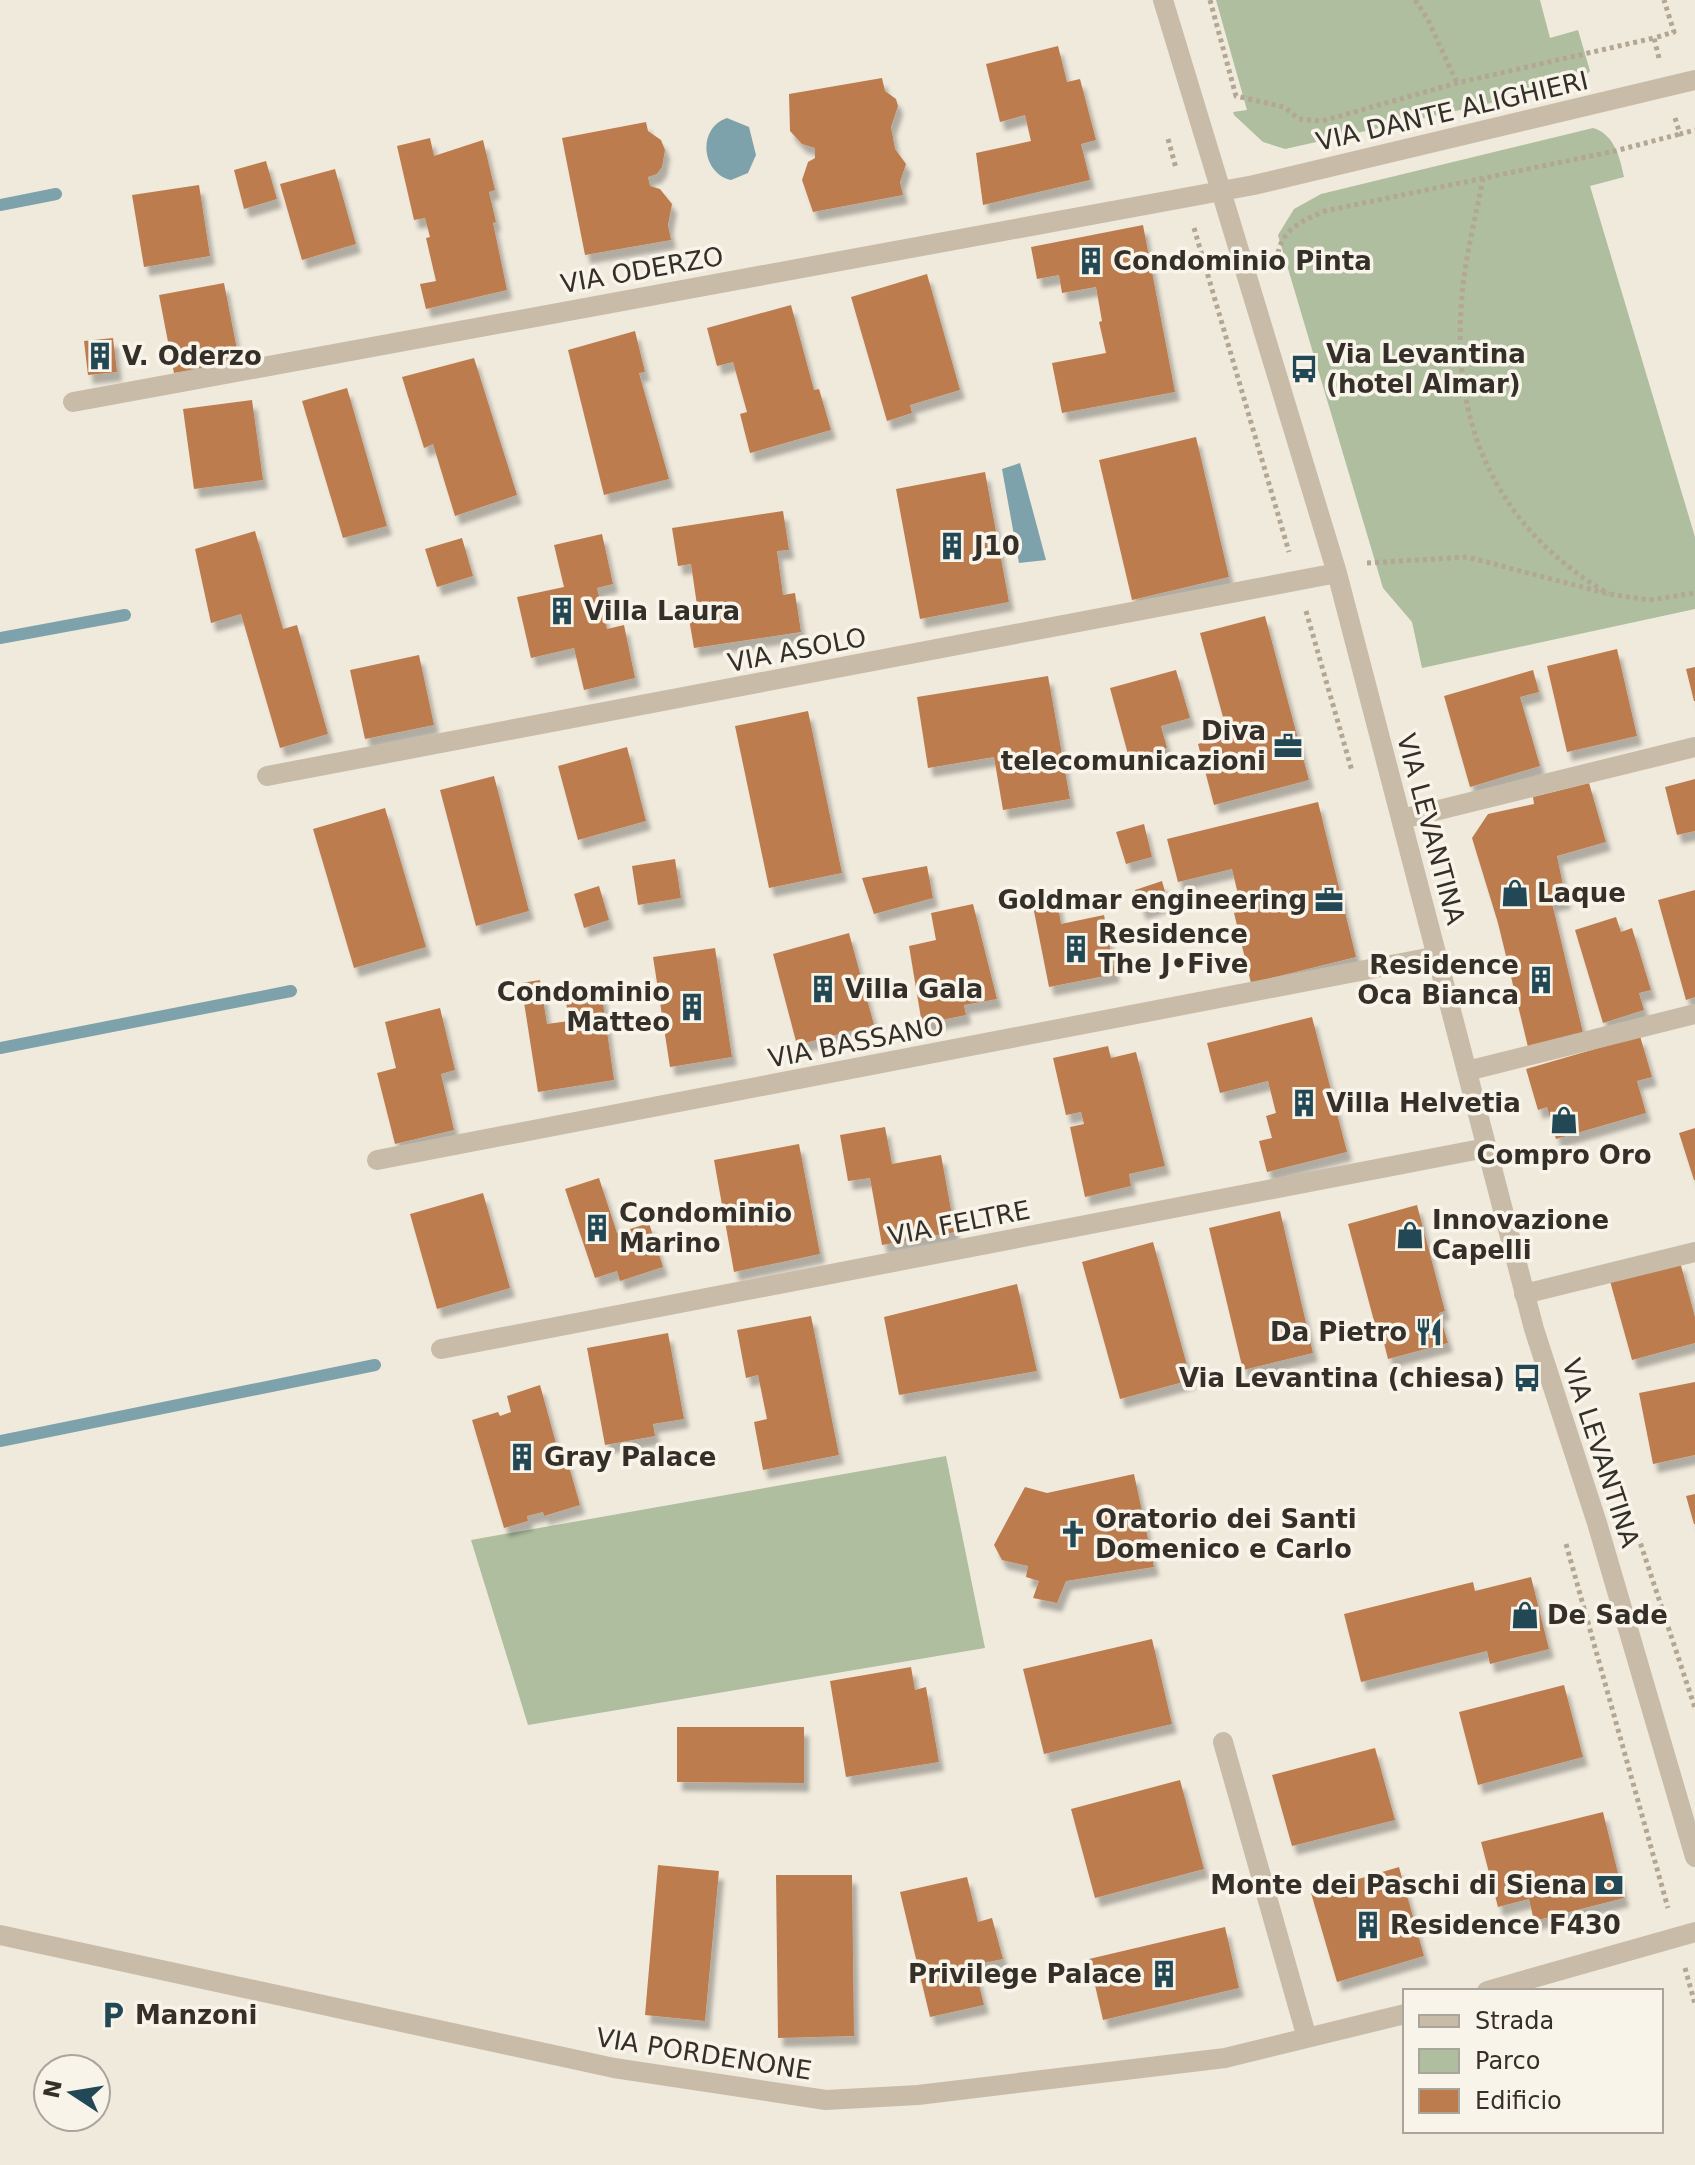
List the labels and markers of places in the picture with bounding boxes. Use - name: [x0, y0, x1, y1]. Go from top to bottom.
- building icon: Condominio Pinta: [1076, 246, 1106, 276]
- place label: Condominio Pinta: [1113, 246, 1372, 276]
- place label: Via Levantina (hotel Almar): [1326, 339, 1526, 399]
- building icon: V. Oderzo: [85, 341, 115, 371]
- place label: V. Oderzo: [122, 341, 262, 371]
- bus stop icon: Via Levantina (hotel Almar): [1289, 354, 1319, 384]
- building icon: J10: [937, 531, 967, 561]
- place label: J10: [972, 531, 1020, 561]
- building icon: Villa Laura: [547, 596, 577, 626]
- place label: Villa Laura: [584, 596, 740, 626]
- place label: Diva telecomunicazioni: [1001, 716, 1266, 776]
- office icon: Diva telecomunicazioni: [1273, 731, 1303, 761]
- shop icon: Laque: [1500, 878, 1530, 908]
- place label: Laque: [1537, 878, 1626, 908]
- place label: Goldmar engineering: [997, 885, 1307, 915]
- office icon: Goldmar engineering: [1314, 885, 1344, 915]
- place label: Residence The J•Five: [1098, 919, 1248, 979]
- building icon: Residence The J•Five: [1061, 934, 1091, 964]
- place label: Residence Oca Bianca: [1357, 950, 1519, 1010]
- building icon: Residence Oca Bianca: [1526, 965, 1556, 995]
- building icon: Villa Gala: [808, 974, 838, 1004]
- place label: Villa Gala: [845, 974, 983, 1004]
- place label: Condominio Matteo: [497, 977, 670, 1037]
- building icon: Condominio Matteo: [677, 992, 707, 1022]
- building icon: Villa Helvetia: [1289, 1088, 1319, 1118]
- place label: Villa Helvetia: [1326, 1088, 1521, 1118]
- shop icon: Compro Oro: [1549, 1105, 1579, 1135]
- place label: Compro Oro: [1476, 1140, 1652, 1170]
- place label: Condominio Marino: [619, 1198, 792, 1258]
- place label: Innovazione Capelli: [1432, 1205, 1609, 1265]
- building icon: Condominio Marino: [582, 1213, 612, 1243]
- shop icon: Innovazione Capelli: [1395, 1220, 1425, 1250]
- place label: Da Pietro: [1270, 1317, 1407, 1347]
- restaurant icon: Da Pietro: [1414, 1317, 1444, 1347]
- place label: Via Levantina (chiesa): [1179, 1363, 1505, 1393]
- bus stop icon: Via Levantina (chiesa): [1512, 1363, 1542, 1393]
- building icon: Gray Palace: [507, 1442, 537, 1472]
- place label: Gray Palace: [544, 1442, 716, 1472]
- place label: Oratorio dei Santi Domenico e Carlo: [1095, 1504, 1357, 1564]
- church icon: Oratorio dei Santi Domenico e Carlo: [1058, 1519, 1088, 1549]
- shop icon: De Sade: [1510, 1600, 1540, 1630]
- place label: De Sade: [1547, 1600, 1668, 1630]
- place label: Monte dei Paschi di Siena: [1210, 1870, 1587, 1900]
- bank icon: Monte dei Paschi di Siena: [1594, 1870, 1624, 1900]
- building icon: Residence F430: [1353, 1910, 1383, 1940]
- place label: Residence F430: [1390, 1910, 1621, 1940]
- place label: Privilege Palace: [908, 1959, 1142, 1989]
- building icon: Privilege Palace: [1149, 1959, 1179, 1989]
- parking icon: Manzoni: [98, 2000, 128, 2030]
- place label: Manzoni: [135, 2000, 257, 2030]

